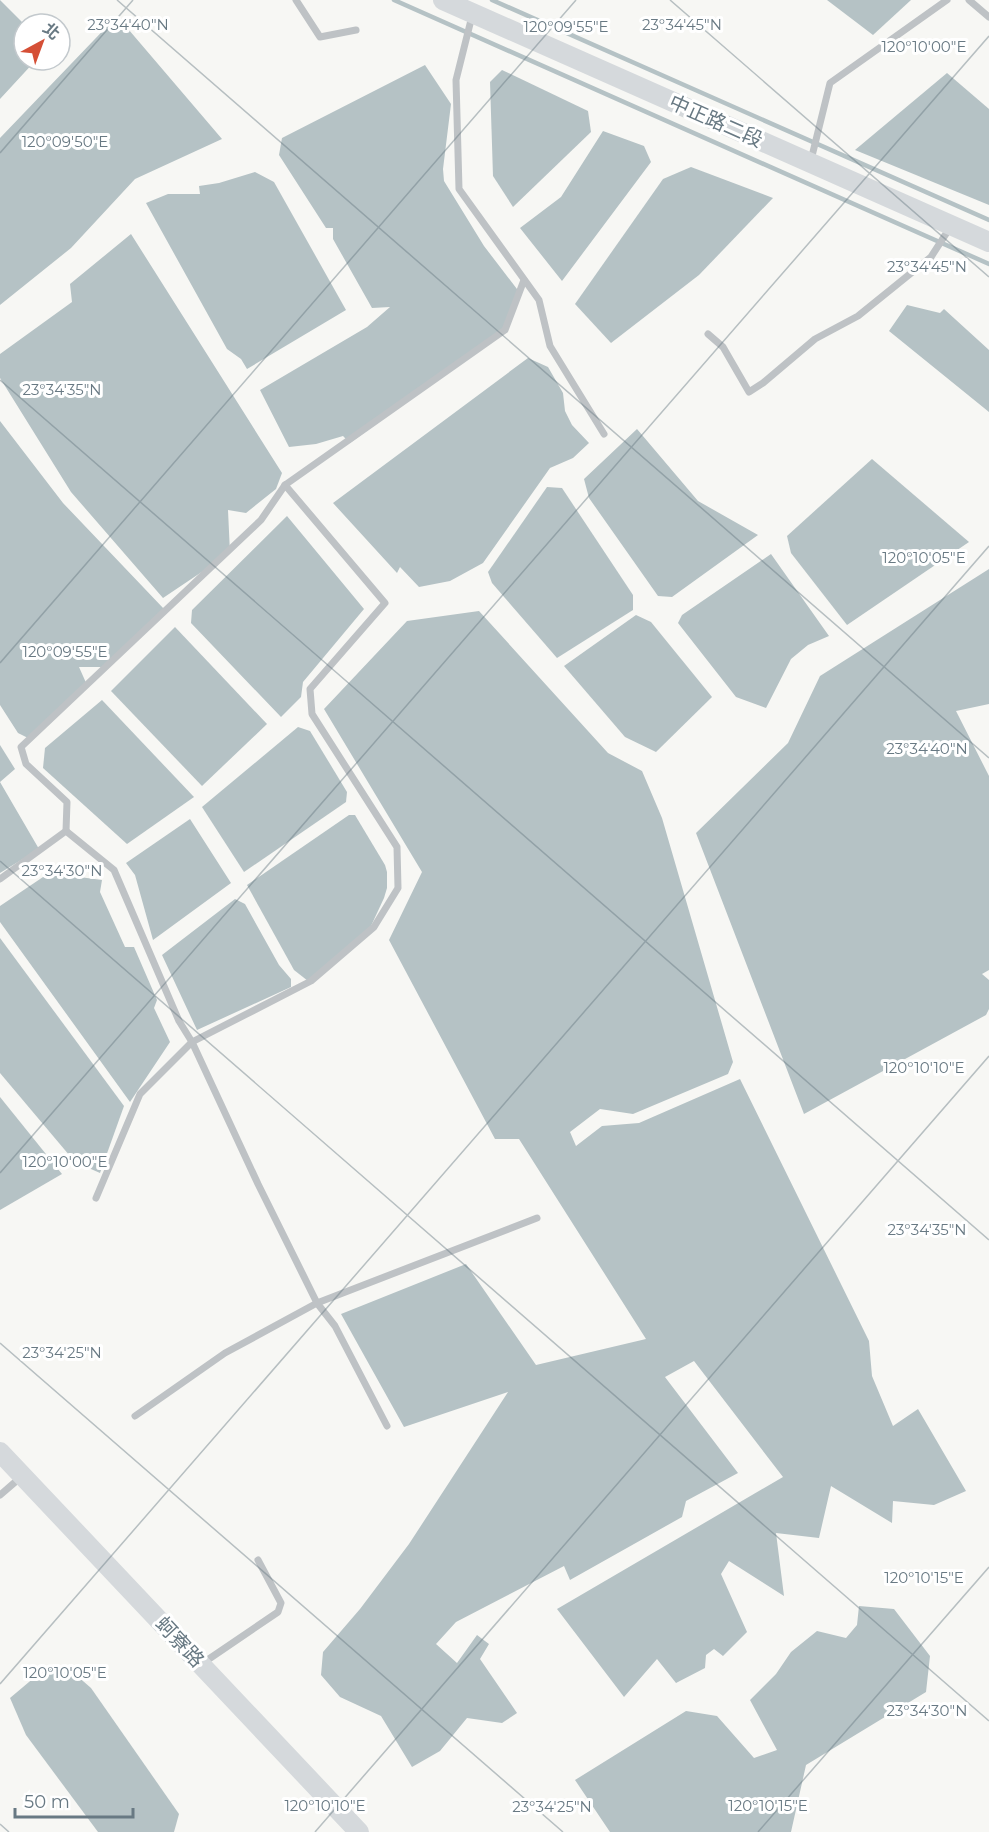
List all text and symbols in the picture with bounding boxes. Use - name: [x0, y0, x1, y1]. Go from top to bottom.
- north arrow: [12, 12, 72, 72]
- text: 23°34'40"N: [87, 15, 169, 34]
- text: 23°34'45"N: [642, 15, 722, 34]
- text: 120°09'55"E: [523, 17, 609, 36]
- text: 北: [39, 19, 64, 43]
- text: 120°10'00"E: [882, 37, 967, 56]
- street label: 中正路二段: [665, 90, 767, 152]
- text: 120°09'50"E: [22, 132, 108, 151]
- text: 23°34'45"N: [887, 257, 967, 276]
- text: 23°34'35"N: [22, 380, 102, 399]
- text: 120°10'05"E: [882, 548, 966, 567]
- text: 120°09'55"E: [22, 642, 108, 661]
- text: 23°34'40"N: [886, 739, 968, 758]
- text: 23°34'30"N: [22, 861, 102, 880]
- text: 120°10'10"E: [883, 1058, 965, 1077]
- text: 120°10'00"E: [23, 1152, 108, 1171]
- text: 23°34'35"N: [887, 1220, 967, 1239]
- text: 23°34'25"N: [22, 1343, 102, 1362]
- text: 120°10'15"E: [884, 1568, 964, 1587]
- street label: 蚵寮路: [151, 1612, 209, 1672]
- text: 120°10'05"E: [23, 1663, 107, 1682]
- text: 23°34'30"N: [887, 1701, 967, 1720]
- scale bar: [15, 1781, 134, 1819]
- text: 50 m: [24, 1791, 70, 1813]
- text: 120°10'10"E: [284, 1796, 366, 1815]
- text: 120°10'15"E: [728, 1796, 808, 1815]
- text: 23°34'25"N: [512, 1797, 592, 1816]

